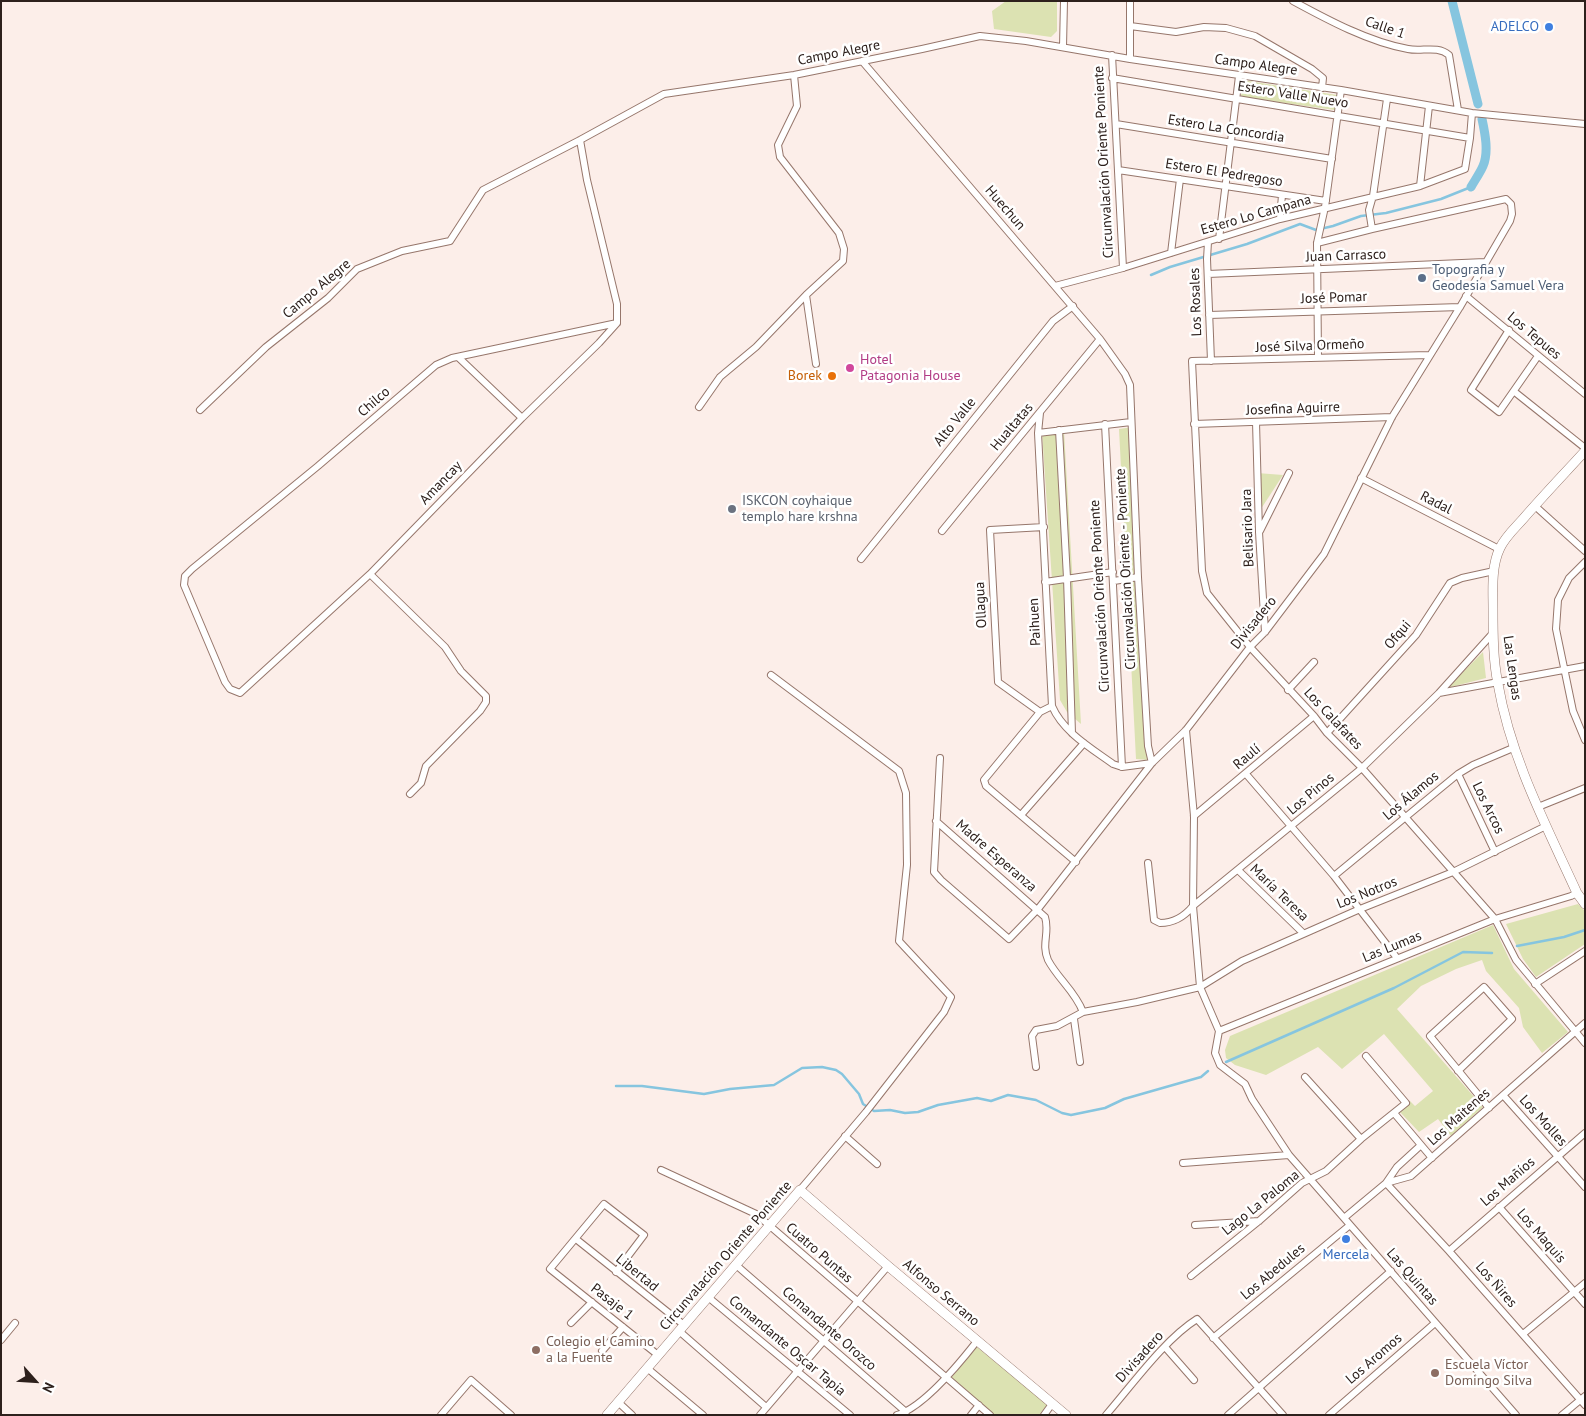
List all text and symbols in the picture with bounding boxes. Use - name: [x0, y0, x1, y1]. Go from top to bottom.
- street label: Calle 1: [1363, 13, 1407, 43]
- place label: ADELCO: [1491, 19, 1539, 35]
- marker: ADELCO: [1543, 21, 1555, 33]
- street label: Campo Alegre: [796, 37, 882, 69]
- street label: Campo Alegre: [1213, 51, 1299, 79]
- street label: Circunvalación Oriente Poniente: [1091, 65, 1117, 259]
- street label: Estero Valle Nuevo: [1236, 78, 1350, 112]
- street label: Estero La Concordia: [1166, 111, 1286, 147]
- street label: Estero El Pedregoso: [1164, 155, 1284, 191]
- street label: Huechun: [981, 182, 1029, 234]
- street label: Estero Lo Campana: [1199, 191, 1313, 239]
- street label: Juan Carrasco: [1305, 246, 1387, 266]
- street label: Campo Alegre: [280, 256, 354, 322]
- place label: Topografia y Geodesia Samuel Vera: [1432, 262, 1564, 294]
- street label: Los Rosales: [1186, 267, 1206, 337]
- marker: Topografia y Geodesia Samuel Vera: [1416, 272, 1428, 284]
- street label: José Pomar: [1301, 288, 1367, 308]
- street label: Los Tepues: [1504, 309, 1564, 363]
- street label: José Silva Ormeño: [1255, 336, 1365, 356]
- place label: Hotel Patagonia House: [860, 352, 961, 384]
- marker: Hotel Patagonia House: [844, 362, 856, 374]
- place label: Borek: [788, 368, 822, 384]
- marker: Borek: [826, 370, 838, 382]
- street label: Chilco: [355, 384, 393, 420]
- street label: Alto Valle: [930, 394, 980, 450]
- street label: Josefina Aguirre: [1246, 399, 1340, 419]
- street label: Hualtatas: [987, 400, 1037, 454]
- street label: Amancay: [416, 458, 466, 508]
- street label: Circunvalación Oriente - Poniente: [1112, 468, 1140, 670]
- street label: Radal: [1417, 488, 1455, 518]
- street label: Belisario Jara: [1238, 489, 1258, 567]
- place label: ISKCON coyhaique templo hare krshna: [742, 493, 858, 526]
- street label: Circunvalación Oriente Poniente: [1087, 499, 1113, 693]
- marker: ISKCON coyhaique templo hare krshna: [726, 503, 738, 515]
- street label: Ollagua: [971, 581, 991, 629]
- street label: Divisadero: [1228, 593, 1280, 653]
- street label: Paihuen: [1025, 598, 1045, 646]
- street label: Ofqui: [1381, 617, 1415, 653]
- street label: Las Lengas: [1499, 635, 1525, 701]
- street label: Los Calafates: [1300, 685, 1366, 753]
- street label: Raulí: [1230, 741, 1264, 773]
- street label: Los Álamos: [1380, 768, 1442, 824]
- street label: Los Pinos: [1284, 770, 1338, 818]
- street label: Los Arcos: [1468, 779, 1508, 837]
- street label: Madre Esperanza: [952, 816, 1040, 896]
- street label: María Teresa: [1246, 861, 1312, 925]
- street label: Los Notros: [1334, 873, 1400, 913]
- street label: Las Lumas: [1360, 928, 1424, 966]
- street label: Los Maitenes: [1425, 1085, 1493, 1149]
- street label: Los Molles: [1516, 1092, 1570, 1150]
- street label: Los Mañíos: [1477, 1154, 1539, 1210]
- street label: Lago La Paloma: [1219, 1167, 1303, 1239]
- street label: Circunvalación Oriente Poniente: [656, 1178, 796, 1334]
- street label: Los Maquis: [1513, 1205, 1569, 1267]
- street label: Cuatro Puntas: [782, 1219, 856, 1287]
- marker: Mercela: [1340, 1233, 1352, 1245]
- street label: Los Abedules: [1238, 1240, 1308, 1304]
- street label: Las Quintas: [1383, 1245, 1441, 1309]
- place label: Mercela: [1322, 1247, 1370, 1263]
- street label: Libertad: [612, 1251, 662, 1295]
- street label: Alfonso Serrano: [899, 1256, 983, 1330]
- street label: Los Ñires: [1472, 1259, 1520, 1311]
- street label: Pasaje 1: [587, 1280, 637, 1324]
- street label: Comandante Orozco: [778, 1283, 880, 1375]
- street label: Comandante Oscar Tapia: [725, 1292, 849, 1400]
- street label: Divisadero: [1113, 1328, 1167, 1386]
- street label: Los Aromos: [1343, 1330, 1405, 1388]
- place label: Colegio el Camino a la Fuente: [546, 1334, 654, 1366]
- marker: Colegio el Camino a la Fuente: [530, 1344, 542, 1356]
- north arrow: [10, 1356, 60, 1406]
- place label: Escuela Víctor Domingo Silva: [1445, 1357, 1532, 1390]
- marker: Escuela Víctor Domingo Silva: [1429, 1367, 1441, 1379]
- text: N: [38, 1379, 59, 1396]

